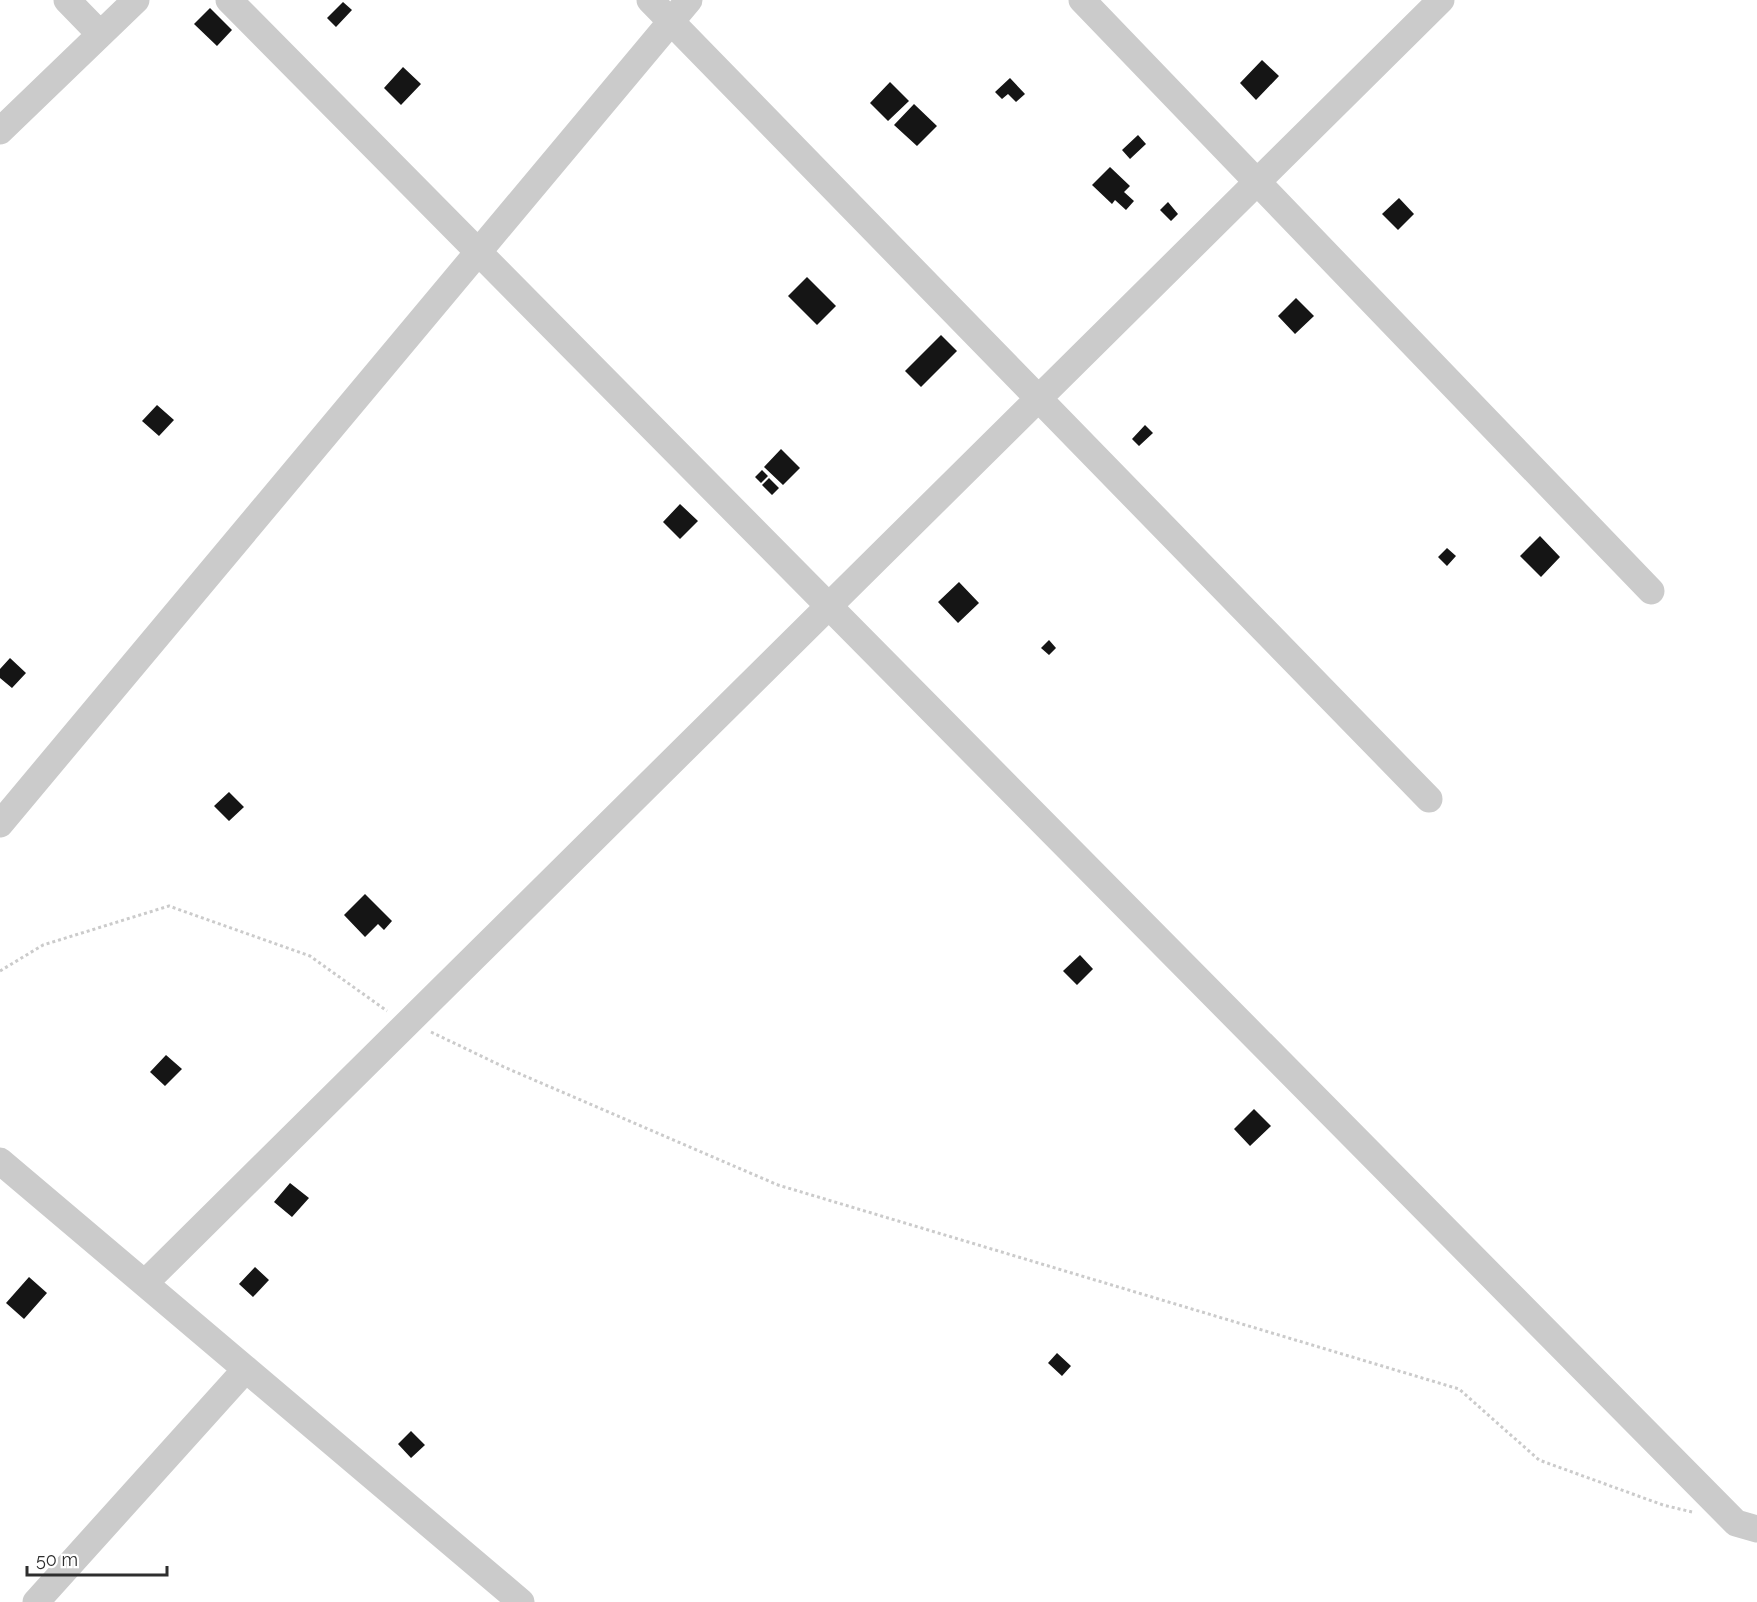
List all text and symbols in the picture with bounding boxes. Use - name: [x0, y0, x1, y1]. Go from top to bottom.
- scale bar: [27, 1539, 166, 1577]
- text: 50 m: [36, 1549, 78, 1570]

